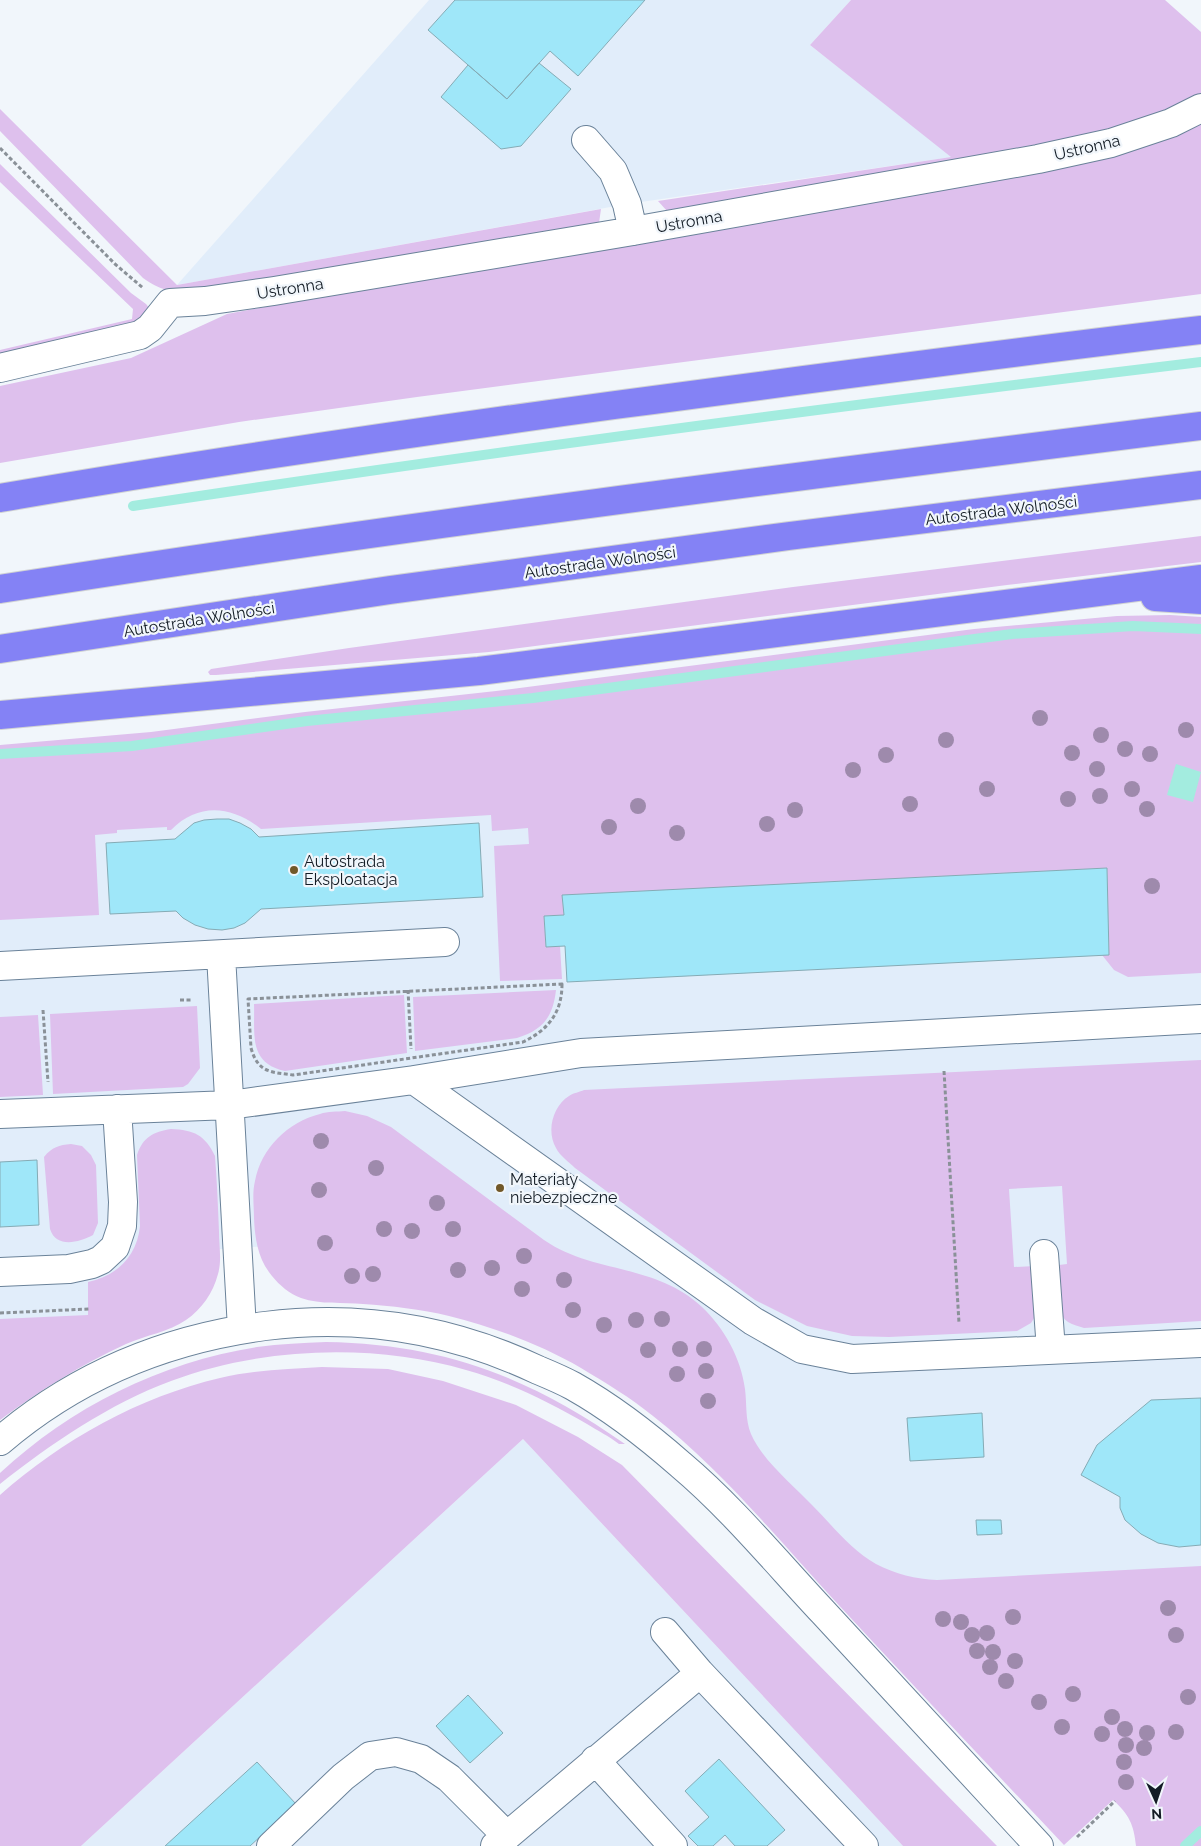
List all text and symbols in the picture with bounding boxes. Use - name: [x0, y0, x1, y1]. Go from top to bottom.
- street label: Ustronna: [1052, 131, 1122, 164]
- street label: Ustronna: [654, 206, 724, 237]
- street label: Ustronna: [255, 274, 325, 303]
- street label: Autostrada Wolności: [924, 492, 1078, 529]
- street label: Autostrada Wolności: [523, 542, 677, 583]
- street label: Autostrada Wolności: [122, 598, 276, 641]
- place label: Autostrada Eksploatacja: [304, 852, 398, 889]
- marker: Autostrada Eksploatacja: [288, 864, 300, 876]
- place label: Materiały niebezpieczne: [510, 1170, 617, 1207]
- marker: Materiały niebezpieczne: [494, 1182, 506, 1194]
- north arrow: [1131, 1776, 1181, 1826]
- text: N: [1151, 1806, 1162, 1822]

